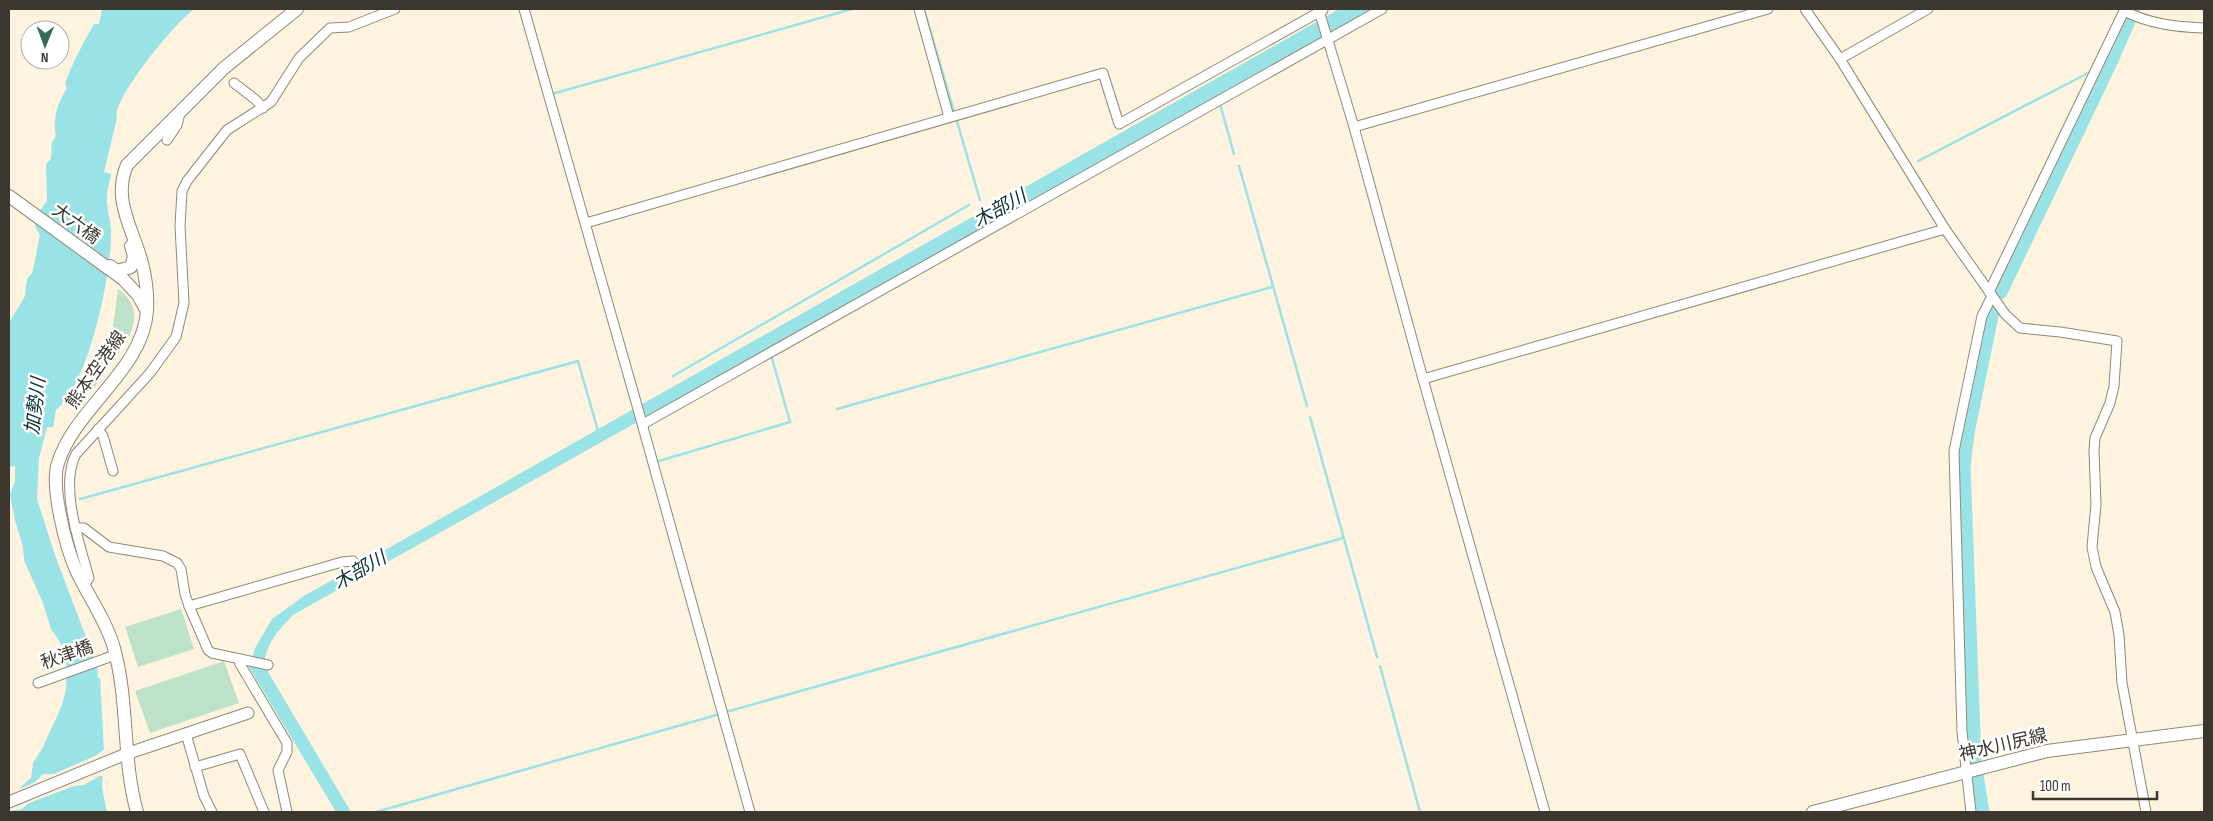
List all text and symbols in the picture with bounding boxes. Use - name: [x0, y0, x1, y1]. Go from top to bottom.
- north arrow: [20, 20, 70, 70]
- text: N: [41, 49, 49, 66]
- water label: 木部川: [969, 184, 1032, 233]
- street label: 大六橋: [48, 200, 104, 248]
- street label: 熊本空港線: [62, 327, 130, 413]
- water label: 加勢川: [21, 374, 51, 436]
- water label: 木部川: [330, 546, 392, 595]
- street label: 秋津橋: [38, 636, 96, 674]
- street label: 神水川尻線: [1957, 725, 2049, 765]
- scale bar: [2033, 768, 2157, 800]
- text: 100 m: [2040, 777, 2071, 796]

